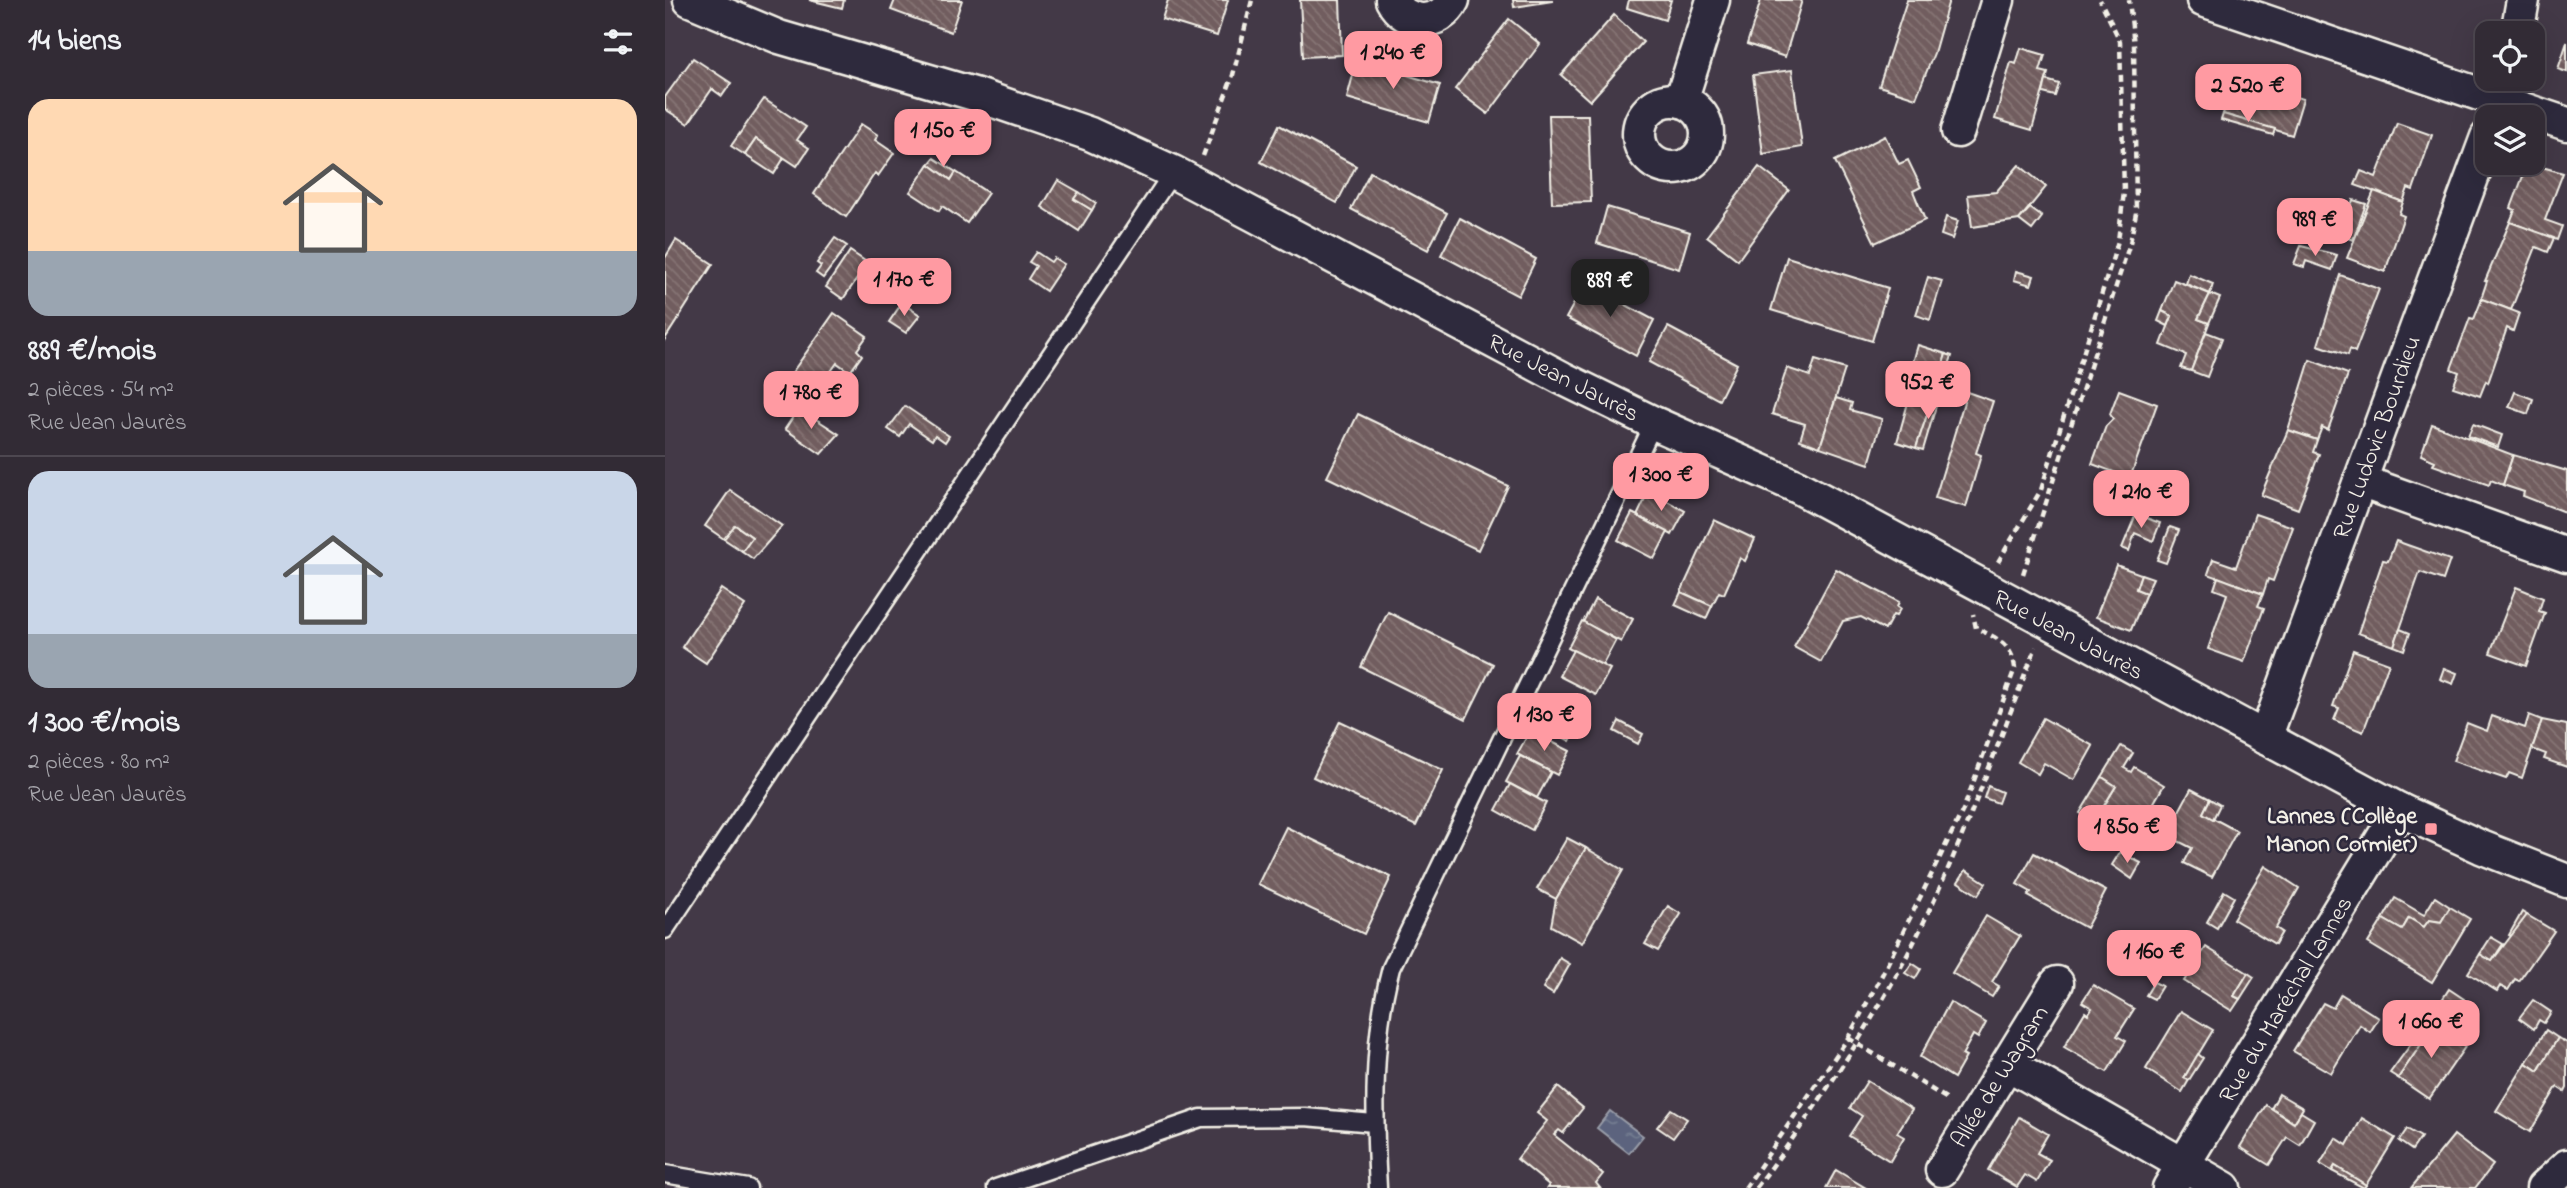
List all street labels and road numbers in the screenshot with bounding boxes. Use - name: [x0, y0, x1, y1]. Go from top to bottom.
- street label: Rue Jean Jaurès: [1481, 326, 1645, 432]
- street label: Rue Ludovic Bourdieu: [2325, 331, 2431, 545]
- street label: Rue Jean Jaurès: [1986, 582, 2149, 691]
- street label: Rue du Maréchal Lannes: [2211, 890, 2363, 1110]
- street label: Allée de Wagram: [1943, 999, 2059, 1155]

